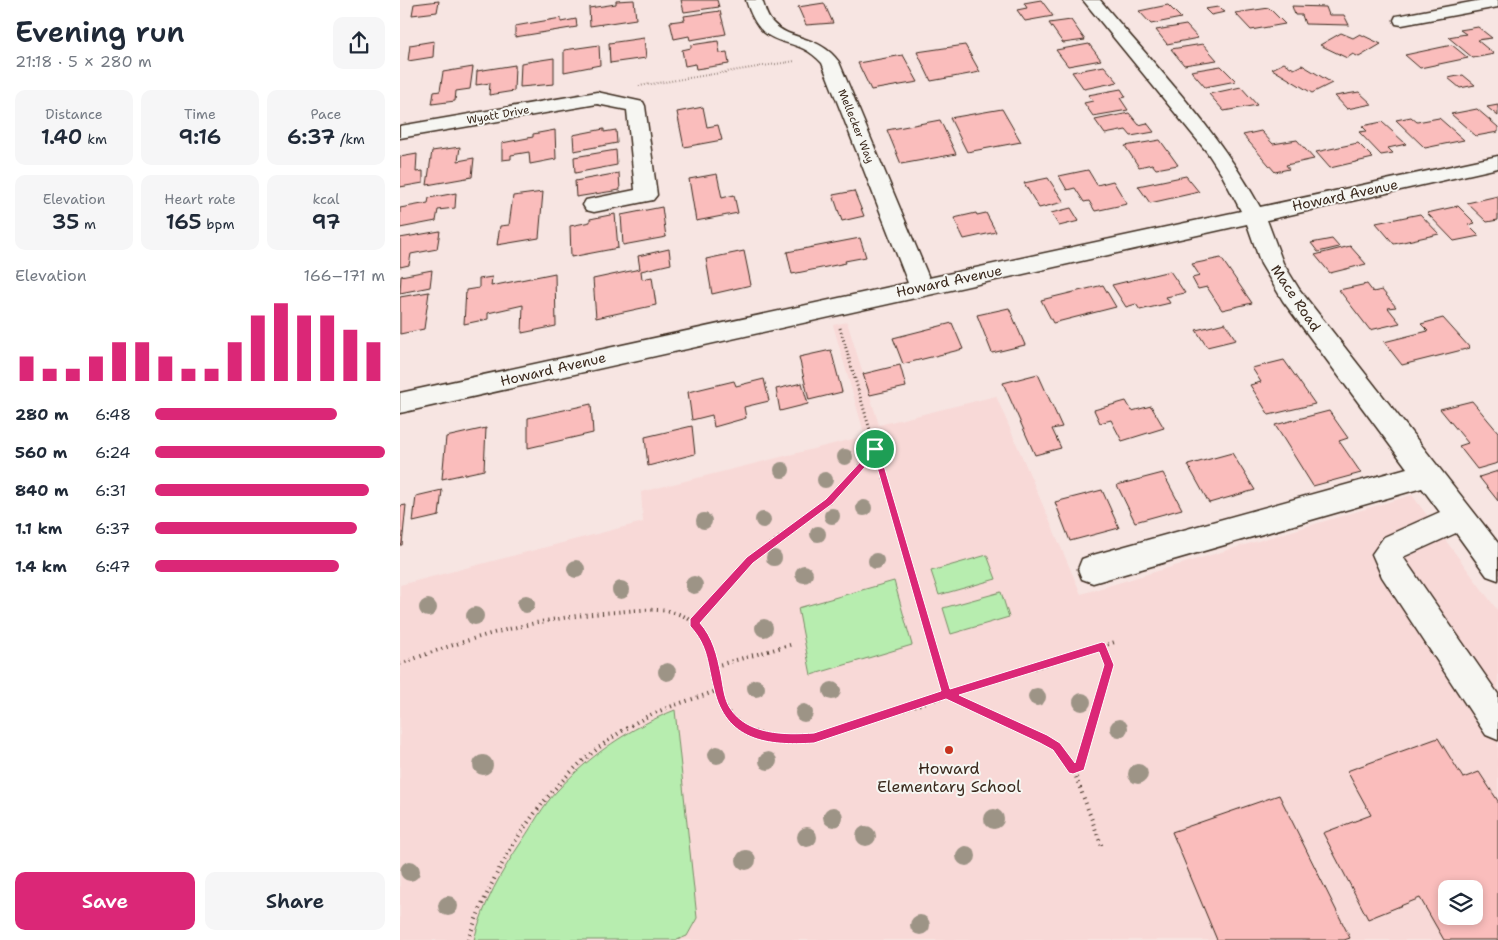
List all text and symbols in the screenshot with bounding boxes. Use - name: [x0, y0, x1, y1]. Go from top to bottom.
- text: Evening run: [15, 13, 185, 51]
- button: share: [333, 17, 385, 69]
- text: 21:18 · 5 × 280 m: [15, 51, 152, 72]
- street label: Mellecker Way: [834, 87, 878, 165]
- street label: Wyatt Drive: [465, 102, 531, 128]
- text: Distance: [45, 105, 103, 123]
- text: Time: [184, 105, 216, 123]
- text: Pace: [311, 105, 341, 123]
- text: 1.40: [41, 123, 83, 151]
- text: 9:16: [179, 123, 221, 151]
- text: 6:37: [287, 123, 335, 151]
- text: km: [83, 130, 107, 148]
- text: /km: [335, 130, 365, 148]
- street label: Howard Avenue: [1290, 175, 1400, 215]
- text: Elevation: [43, 190, 105, 208]
- text: Heart rate: [164, 190, 236, 208]
- text: kcal: [312, 190, 340, 208]
- text: 35: [52, 208, 79, 236]
- text: 165: [166, 208, 202, 236]
- text: 97: [312, 208, 340, 236]
- text: m: [79, 215, 96, 233]
- text: bpm: [202, 215, 234, 233]
- street label: Howard Avenue: [894, 261, 1004, 301]
- street label: Mace Road: [1267, 261, 1325, 335]
- text: Elevation: [15, 265, 87, 286]
- text: 166–171 m: [304, 265, 385, 286]
- street label: Howard Avenue: [498, 348, 608, 390]
- text: 280 m: [15, 404, 68, 425]
- text: 6:48: [95, 404, 131, 425]
- pin: [854, 428, 896, 470]
- icon: arrive: [861, 435, 889, 463]
- text: 560 m: [15, 442, 67, 463]
- text: 6:24: [95, 442, 131, 463]
- text: 840 m: [15, 480, 68, 501]
- text: 6:31: [95, 480, 126, 501]
- text: 1.1 km: [15, 518, 62, 539]
- text: 6:37: [95, 518, 130, 539]
- text: 1.4 km: [15, 556, 67, 577]
- text: 6:47: [95, 556, 130, 577]
- marker: Howard Elementary School: [943, 744, 955, 756]
- place label: Howard Elementary School: [877, 758, 1021, 797]
- button: Save: [15, 872, 195, 930]
- button: Share: [205, 872, 385, 930]
- map controls: [1438, 880, 1483, 925]
- button: layers: [1438, 880, 1483, 925]

